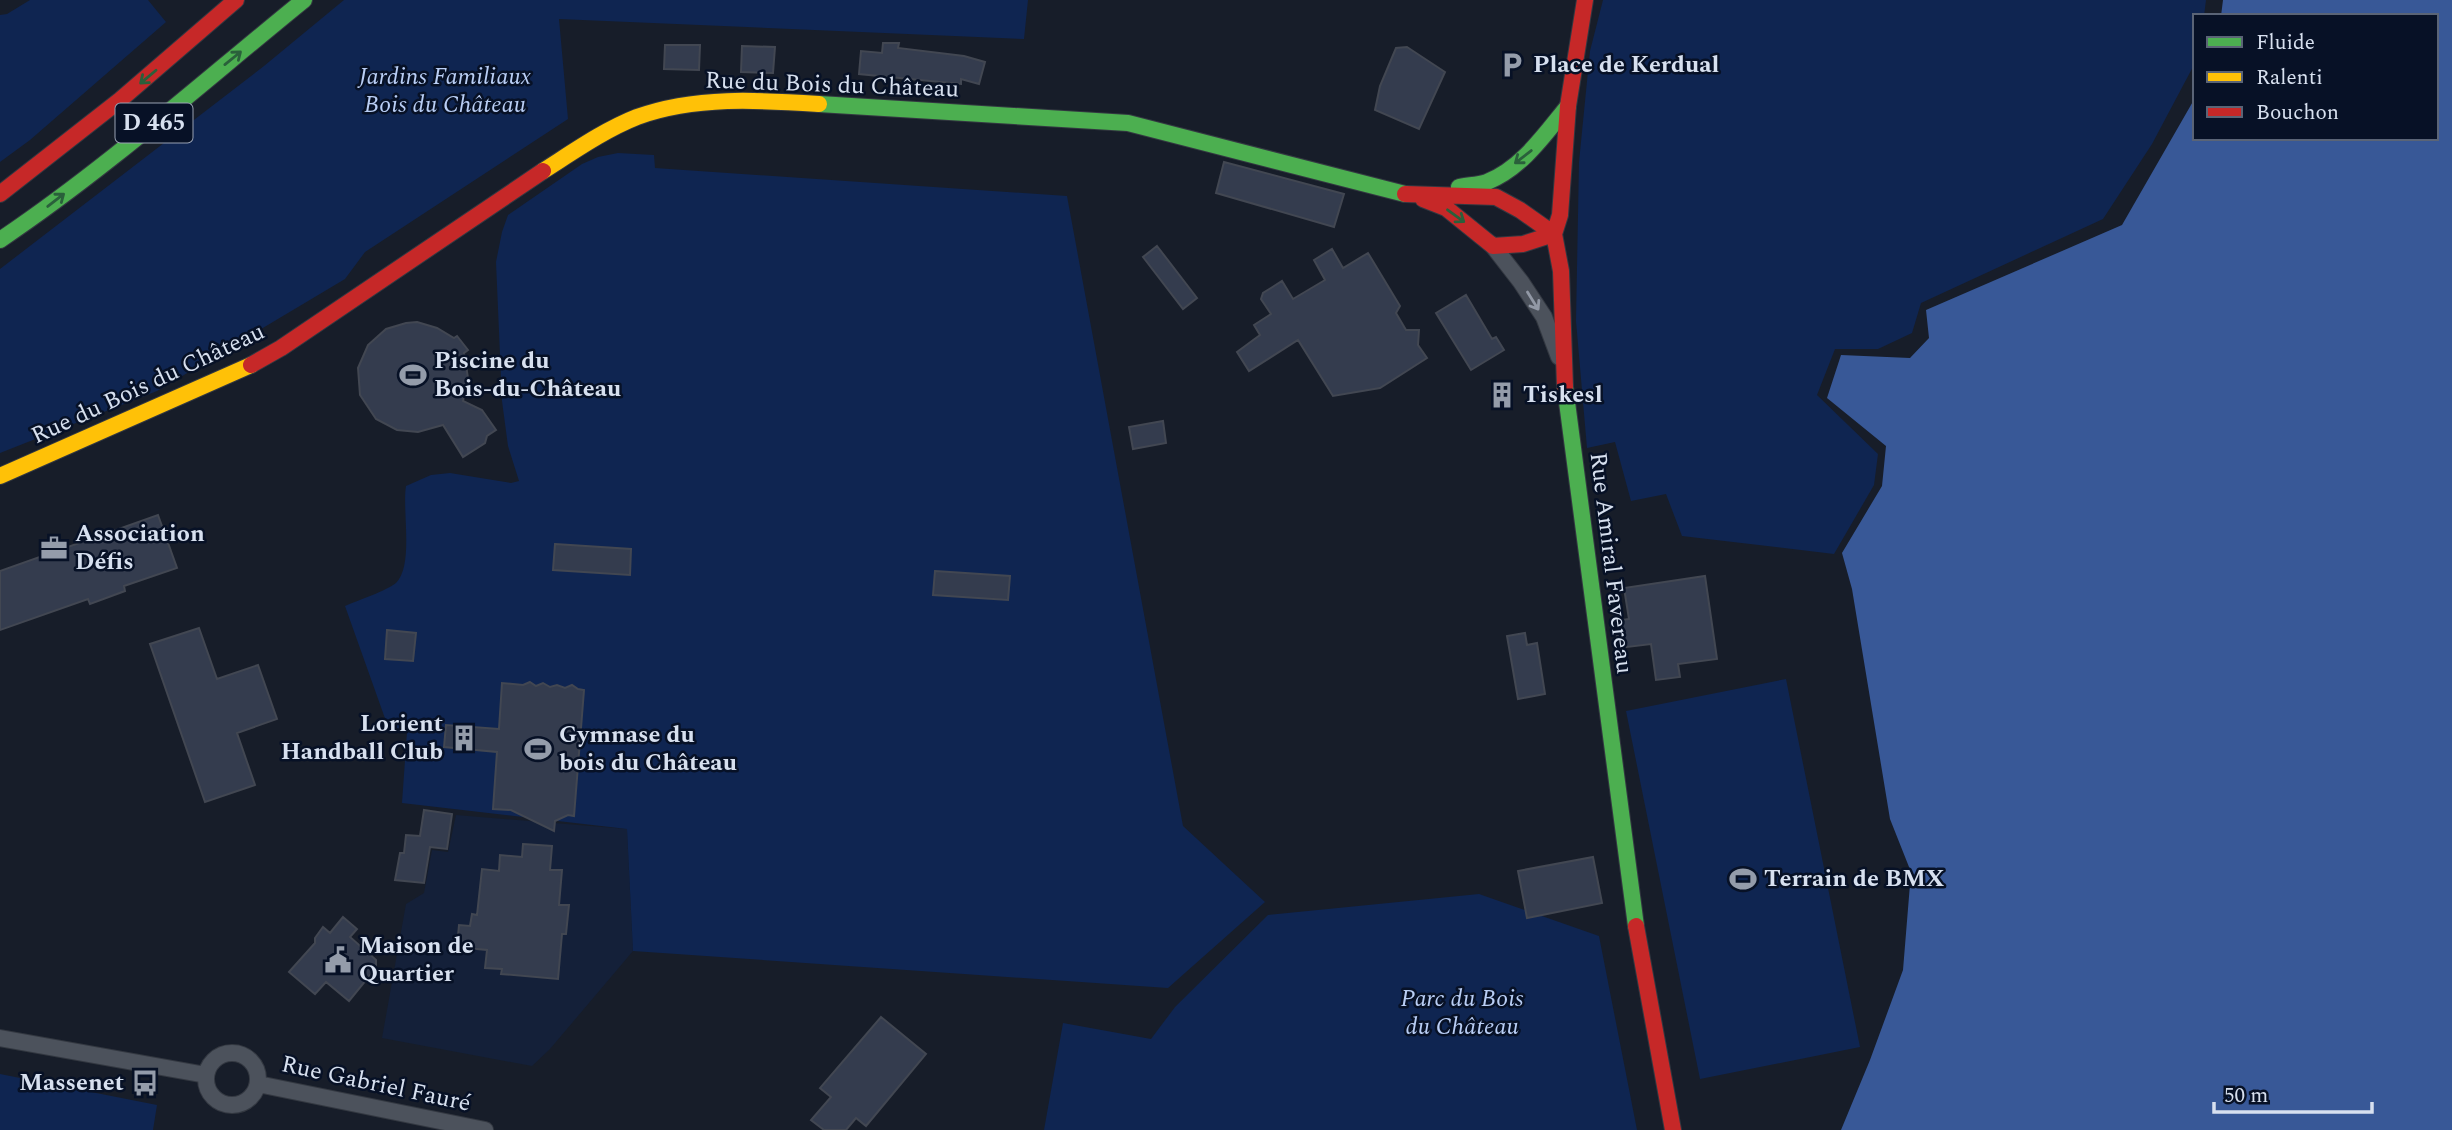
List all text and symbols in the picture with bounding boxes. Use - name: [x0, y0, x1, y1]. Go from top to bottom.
- legend: [2193, 14, 2438, 140]
- text: Fluide: [2256, 27, 2315, 59]
- place label: Place de Kerdual: [1533, 47, 1720, 83]
- one-way arrow: [224, 50, 242, 66]
- parking icon: Place de Kerdual: [1497, 50, 1527, 80]
- park label: Jardins Familiaux Bois du Château: [357, 59, 531, 123]
- text: Ralenti: [2256, 62, 2323, 94]
- street label: Rue du Bois du Château: [704, 63, 960, 107]
- one-way arrow: [140, 69, 158, 85]
- text: Bouchon: [2256, 97, 2339, 129]
- road number: D 465: [116, 104, 192, 142]
- one-way arrow: [1514, 150, 1532, 165]
- one-way arrow: [46, 193, 64, 208]
- one-way arrow: [1447, 208, 1466, 223]
- one-way arrow: [1526, 291, 1541, 310]
- street label: Rue du Bois du Château: [25, 314, 271, 454]
- place label: Piscine du Bois-du-Château: [434, 343, 621, 407]
- sports icon: Piscine du Bois-du-Château: [398, 360, 428, 390]
- place label: Tiskesl: [1523, 377, 1603, 413]
- building icon: Tiskesl: [1487, 380, 1517, 410]
- street label: Rue Amiral Favereau: [1580, 450, 1642, 676]
- place label: Association Défis: [75, 516, 205, 580]
- office icon: Association Défis: [39, 533, 69, 563]
- place label: Lorient Handball Club: [281, 706, 443, 770]
- place label: Gymnase du bois du Château: [559, 717, 737, 781]
- building icon: Lorient Handball Club: [449, 723, 479, 753]
- sports icon: Gymnase du bois du Château: [523, 734, 553, 764]
- place label: Terrain de BMX: [1764, 861, 1945, 897]
- sports icon: Terrain de BMX: [1728, 864, 1758, 894]
- place label: Maison de Quartier: [359, 928, 474, 992]
- public building icon: Maison de Quartier: [323, 945, 353, 975]
- park label: Parc du Bois du Château: [1400, 981, 1524, 1045]
- street label: Rue Gabriel Fauré: [278, 1046, 474, 1122]
- place label: Massenet: [19, 1065, 124, 1101]
- bus stop icon: Massenet: [130, 1068, 160, 1098]
- scale bar: [2214, 1070, 2372, 1114]
- text: 50 m: [2224, 1080, 2268, 1112]

